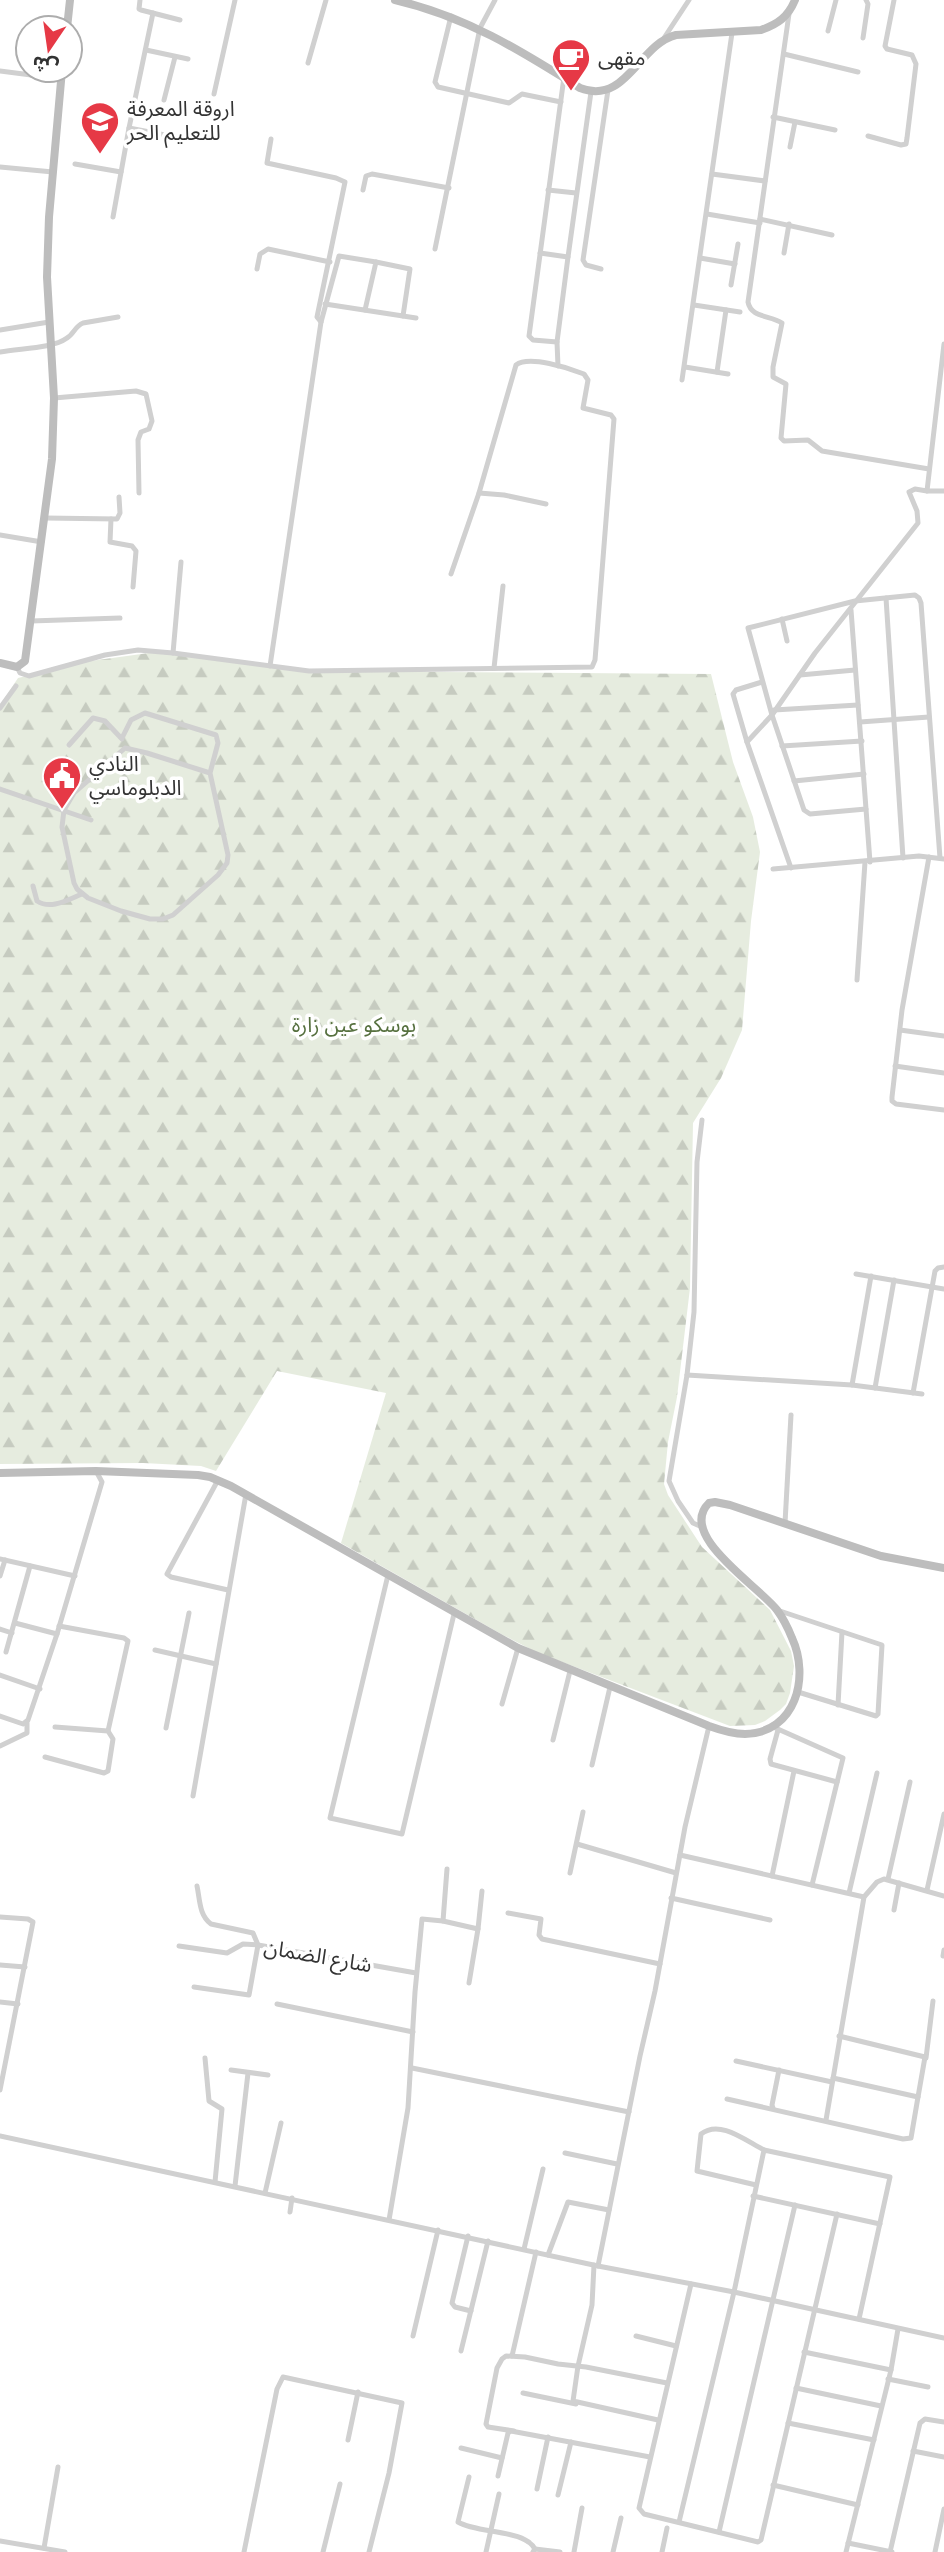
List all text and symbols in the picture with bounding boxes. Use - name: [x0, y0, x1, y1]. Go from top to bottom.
- north arrow: [14, 14, 84, 84]
- cafe icon: مقهى: [550, 37, 592, 92]
- place label: مقهى: [598, 46, 646, 70]
- text: ش: [30, 51, 61, 79]
- place label: اروقة المعرفة للتعليم الحر: [126, 97, 235, 148]
- school or university icon: اروقة المعرفة للتعليم الحر: [79, 100, 121, 155]
- place label: النادي الدبلوماسي: [89, 752, 182, 804]
- public building icon: النادي الدبلوماسي: [41, 755, 83, 810]
- park label: بوسكو عين زارة: [292, 1013, 416, 1037]
- street label: شارع الضمان: [262, 1935, 374, 1980]

